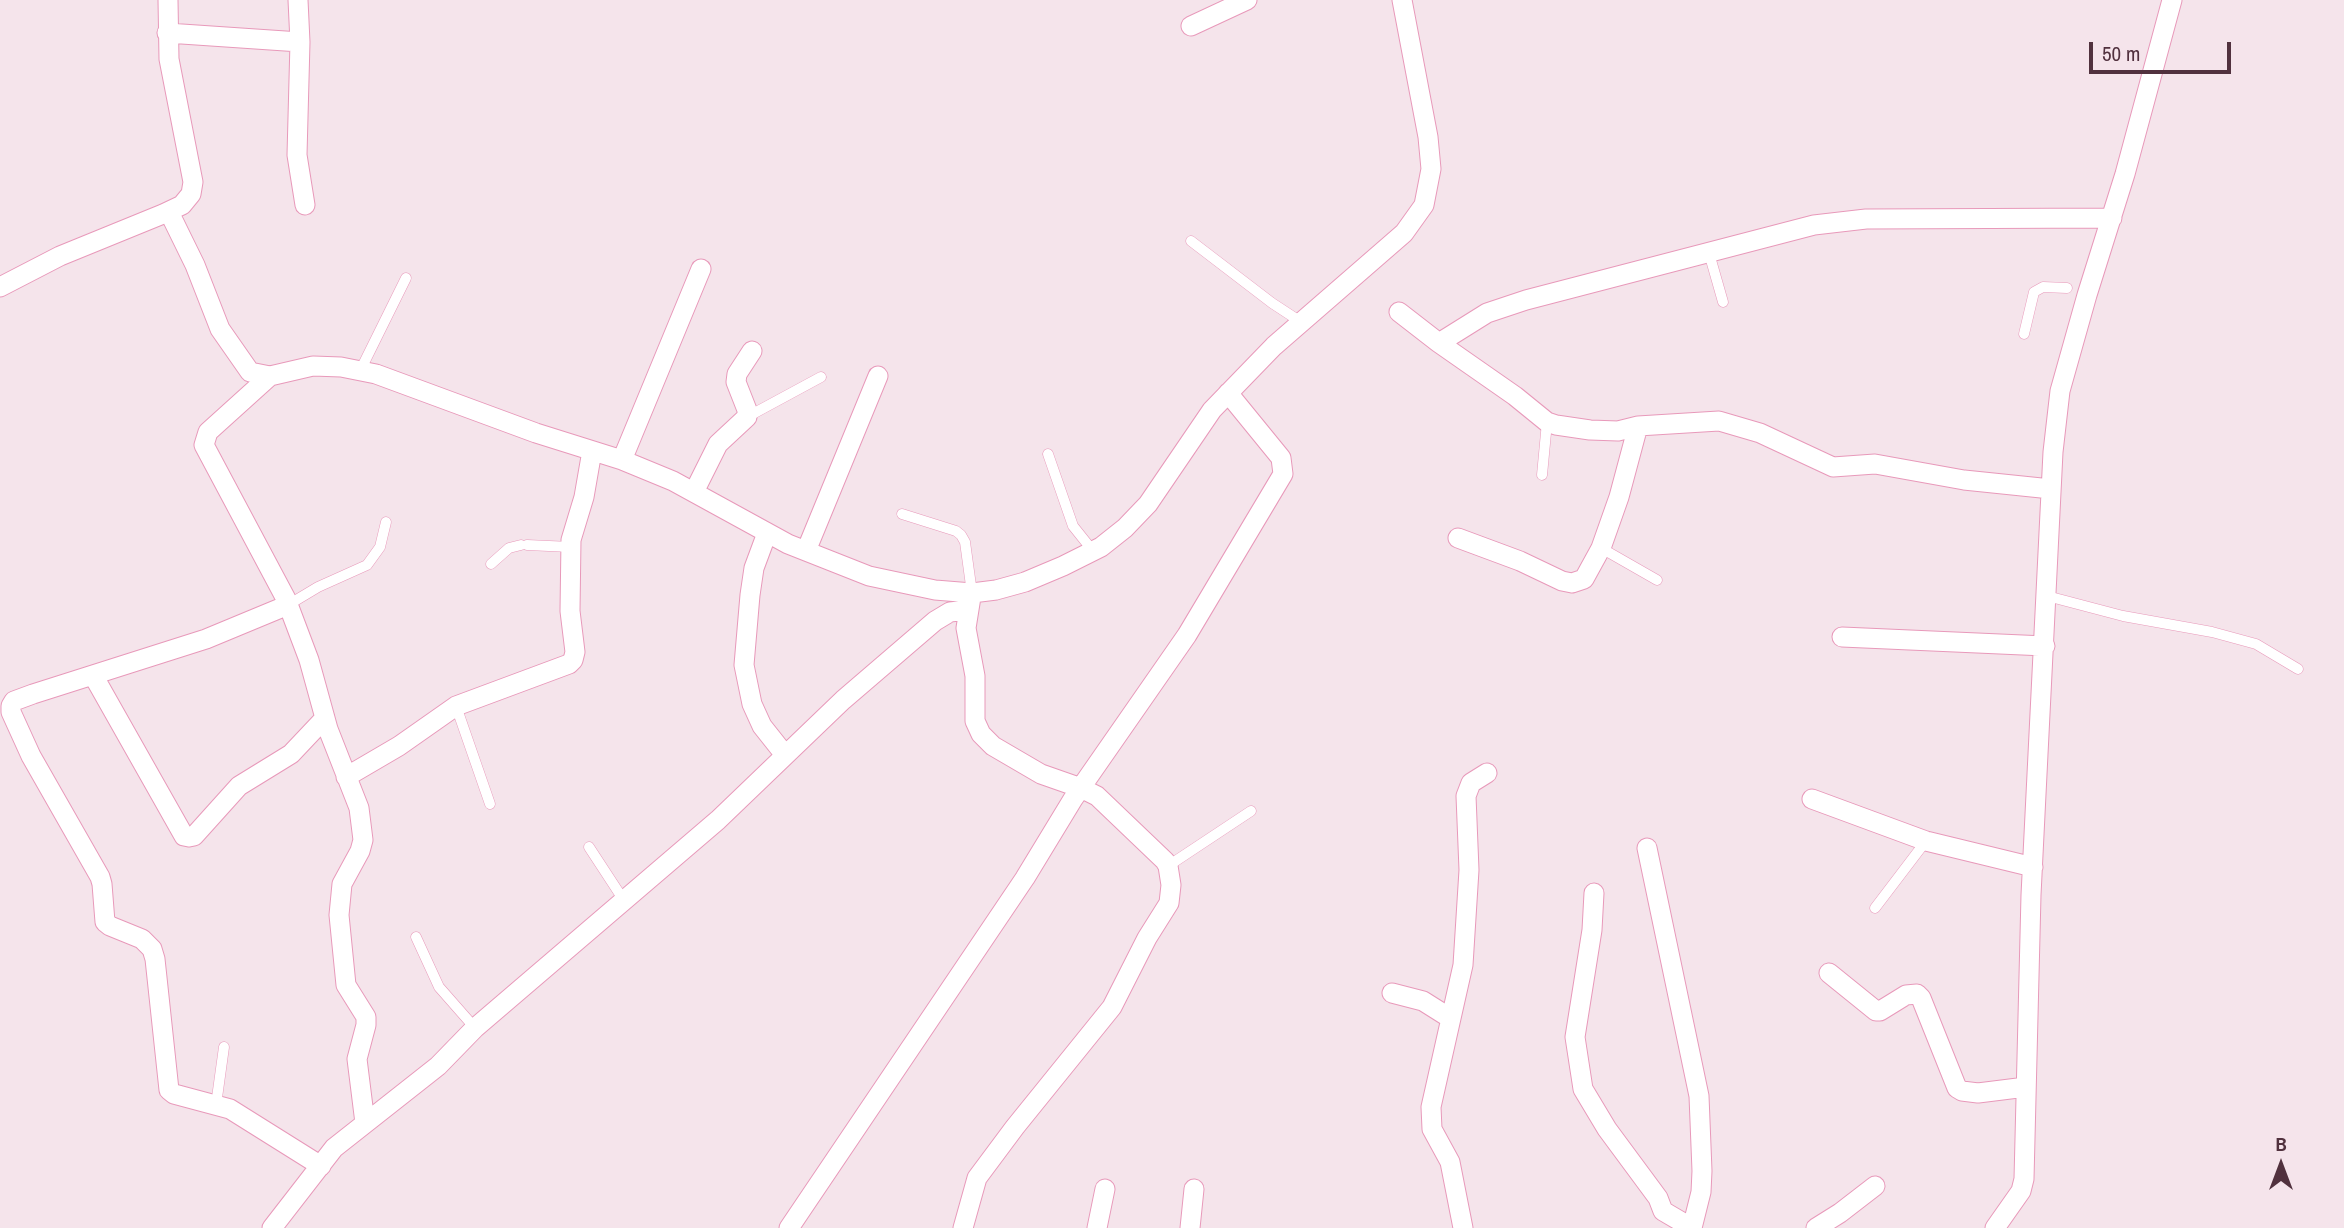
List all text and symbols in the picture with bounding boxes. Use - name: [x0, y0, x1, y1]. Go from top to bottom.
- scale bar: [2092, 28, 2234, 72]
- text: 50 m: [2102, 39, 2140, 68]
- north arrow: [2246, 1130, 2316, 1200]
- text: B: [2275, 1131, 2287, 1157]

